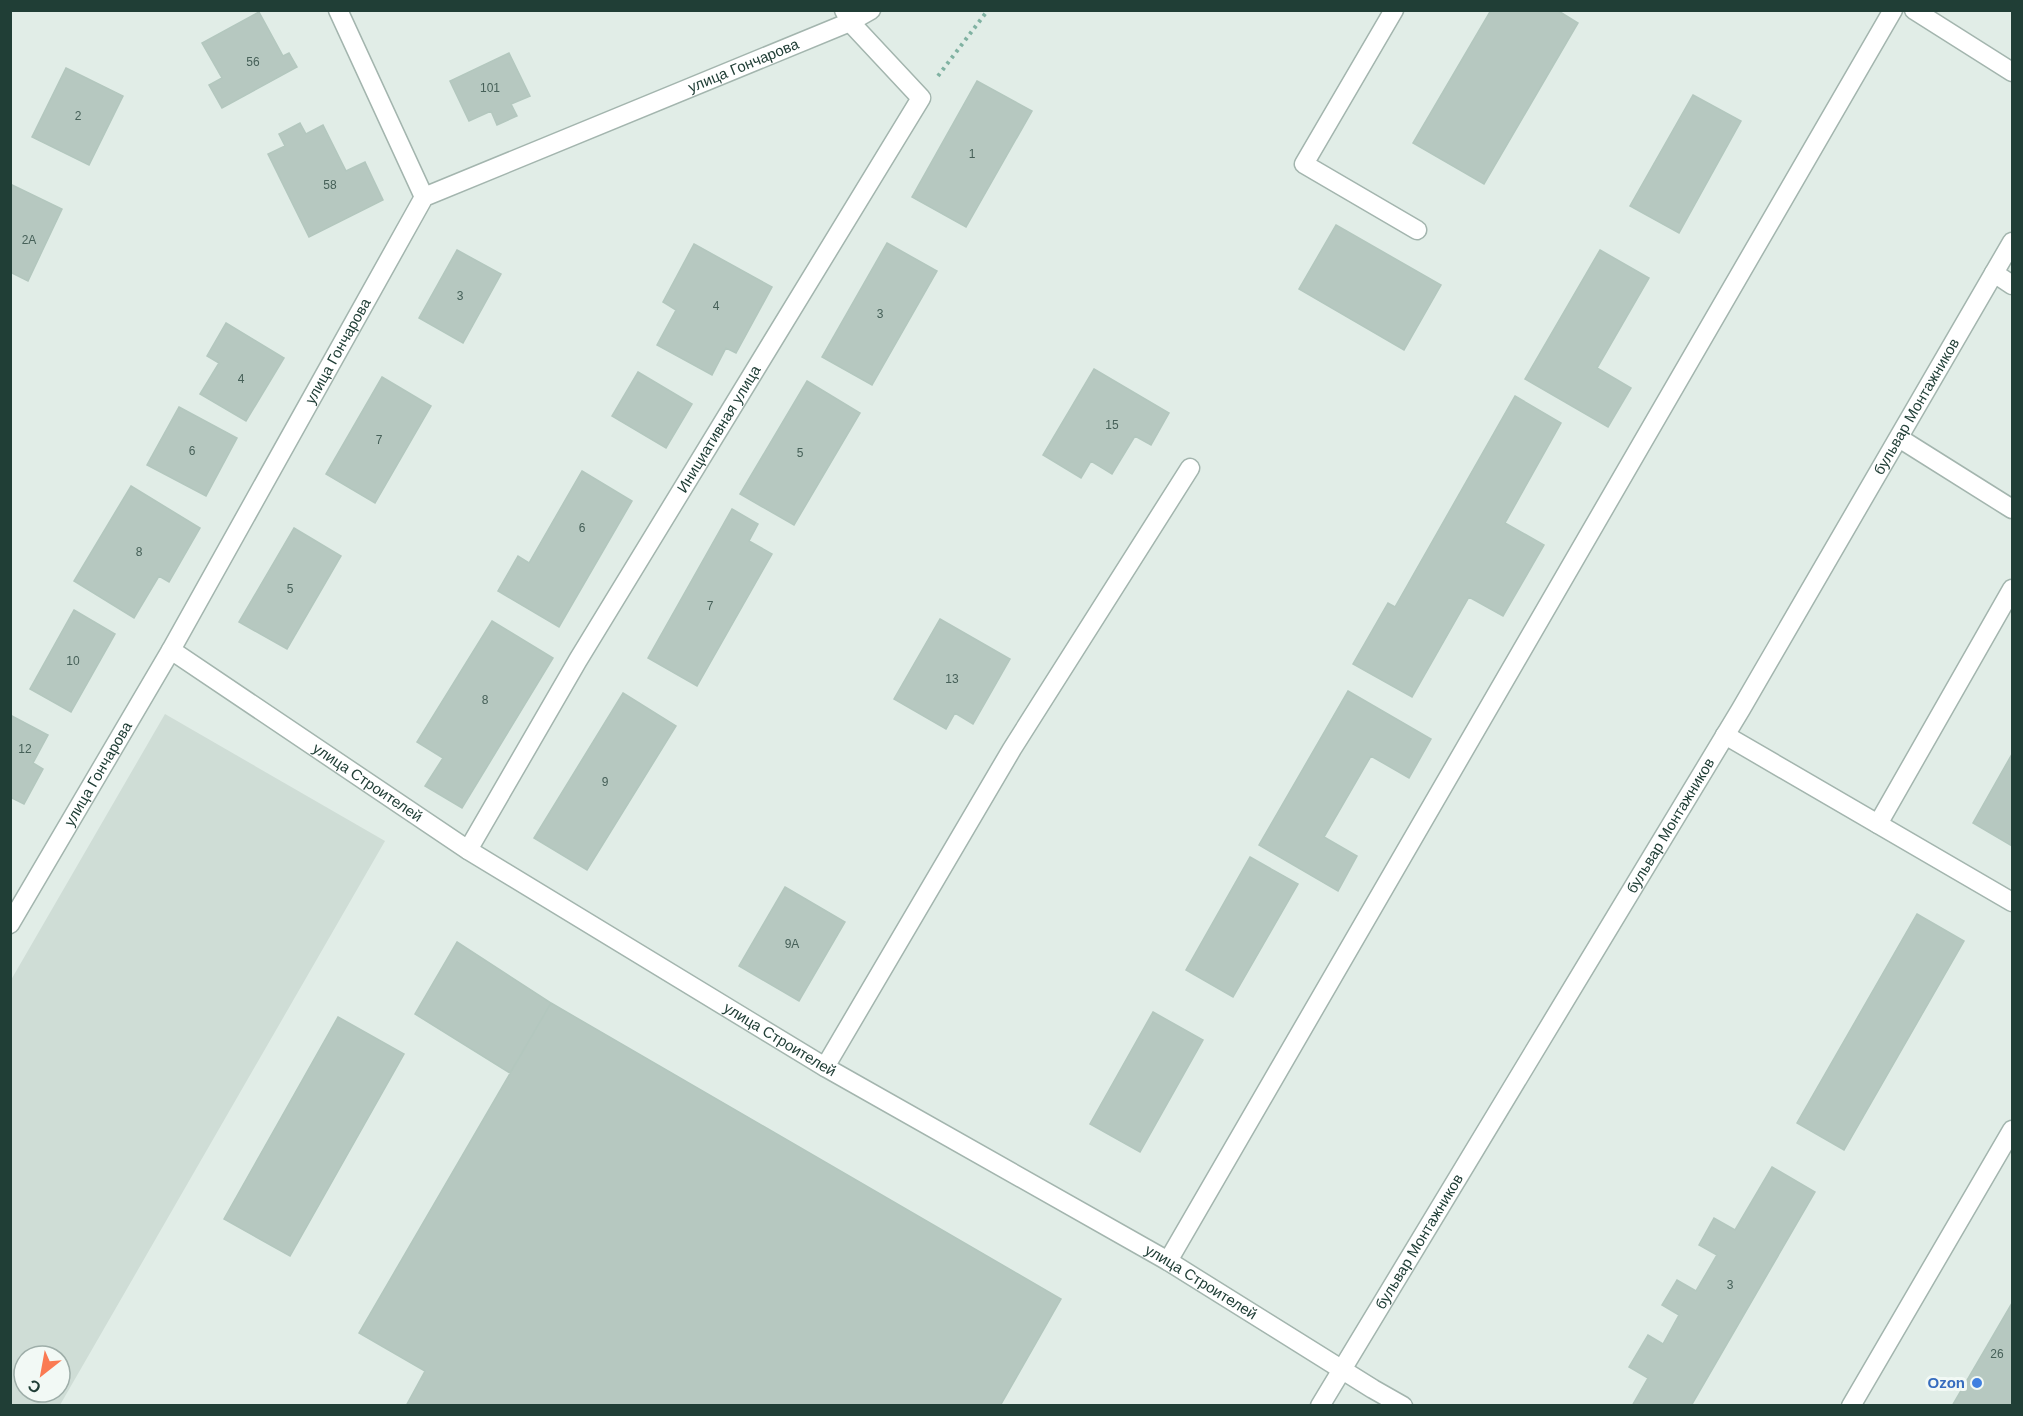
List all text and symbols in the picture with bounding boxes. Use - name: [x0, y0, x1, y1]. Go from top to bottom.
- street label: улица Гончарова: [685, 35, 802, 96]
- house number: 56: [246, 55, 260, 69]
- house number: 101: [480, 81, 500, 95]
- house number: 2: [75, 109, 82, 123]
- house number: 1: [969, 147, 976, 161]
- house number: 58: [323, 178, 337, 192]
- house number: 2А: [22, 233, 36, 247]
- house number: 3: [457, 289, 464, 303]
- street label: улица Гончарова: [301, 295, 374, 407]
- house number: 4: [713, 299, 720, 313]
- house number: 3: [877, 307, 884, 321]
- street label: бульвар Монтажников: [1870, 335, 1962, 477]
- street label: Инициативная улица: [673, 362, 764, 496]
- house number: 4: [238, 372, 245, 386]
- house number: 15: [1105, 418, 1119, 432]
- house number: 7: [376, 433, 383, 447]
- house number: 6: [189, 444, 196, 458]
- house number: 5: [797, 446, 804, 460]
- house number: 6: [579, 521, 586, 535]
- house number: 8: [136, 545, 143, 559]
- house number: 5: [287, 582, 294, 596]
- house number: 7: [707, 599, 714, 613]
- house number: 10: [66, 654, 80, 668]
- house number: 13: [945, 672, 959, 686]
- house number: 8: [482, 693, 489, 707]
- street label: улица Гончарова: [60, 718, 135, 829]
- street label: улица Строителей: [310, 739, 426, 825]
- house number: 12: [18, 742, 32, 756]
- street label: бульвар Монтажников: [1623, 755, 1717, 896]
- house number: 9: [602, 775, 609, 789]
- house number: 9А: [785, 937, 799, 951]
- street label: улица Строителей: [721, 999, 839, 1080]
- street label: бульвар Монтажников: [1372, 1171, 1466, 1312]
- street label: улица Строителей: [1142, 1241, 1260, 1322]
- house number: 3: [1727, 1278, 1734, 1292]
- north arrow: [12, 1344, 72, 1404]
- house number: 26: [1990, 1347, 2004, 1361]
- place label: Ozon: [1928, 1374, 1965, 1391]
- text: С: [25, 1376, 44, 1397]
- marker: Ozon: [1970, 1376, 1984, 1390]

